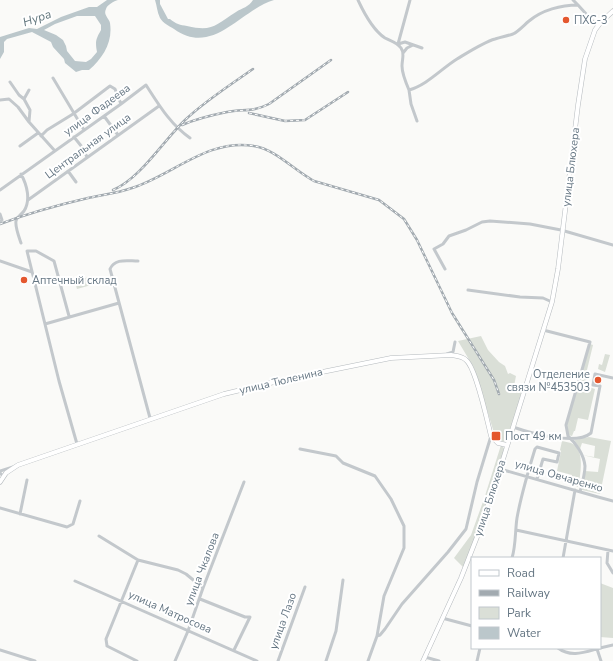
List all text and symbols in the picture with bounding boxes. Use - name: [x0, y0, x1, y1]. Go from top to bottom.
- water label: Нура: [21, 6, 53, 30]
- place label: ПХС-3: [574, 13, 608, 28]
- marker: ПХС-3: [561, 15, 571, 25]
- street label: улица Фадеева: [61, 81, 133, 139]
- street label: Центральная улица: [42, 110, 134, 182]
- street label: улица Блюхера: [559, 127, 583, 207]
- place label: Аптечный склад: [32, 273, 117, 288]
- marker: Аптечный склад: [19, 275, 29, 285]
- street label: улица Тюленина: [238, 364, 324, 398]
- place label: Отделение связи №453503: [507, 367, 590, 395]
- marker: Отделение связи №453503: [593, 375, 603, 385]
- place label: Пост 49 км: [505, 429, 562, 444]
- marker: Пост 49 км: [490, 430, 502, 442]
- street label: улица Овчаренко: [513, 456, 605, 496]
- street label: улица Блюхера: [471, 458, 509, 538]
- street label: улица Чкалова: [181, 530, 223, 608]
- legend: [471, 557, 601, 649]
- text: Road: [507, 565, 535, 581]
- text: Railway: [507, 585, 551, 601]
- street label: улица Матросова: [126, 587, 214, 637]
- street label: улица Лазо: [266, 591, 300, 651]
- text: Park: [507, 605, 532, 621]
- text: Water: [507, 625, 541, 641]

